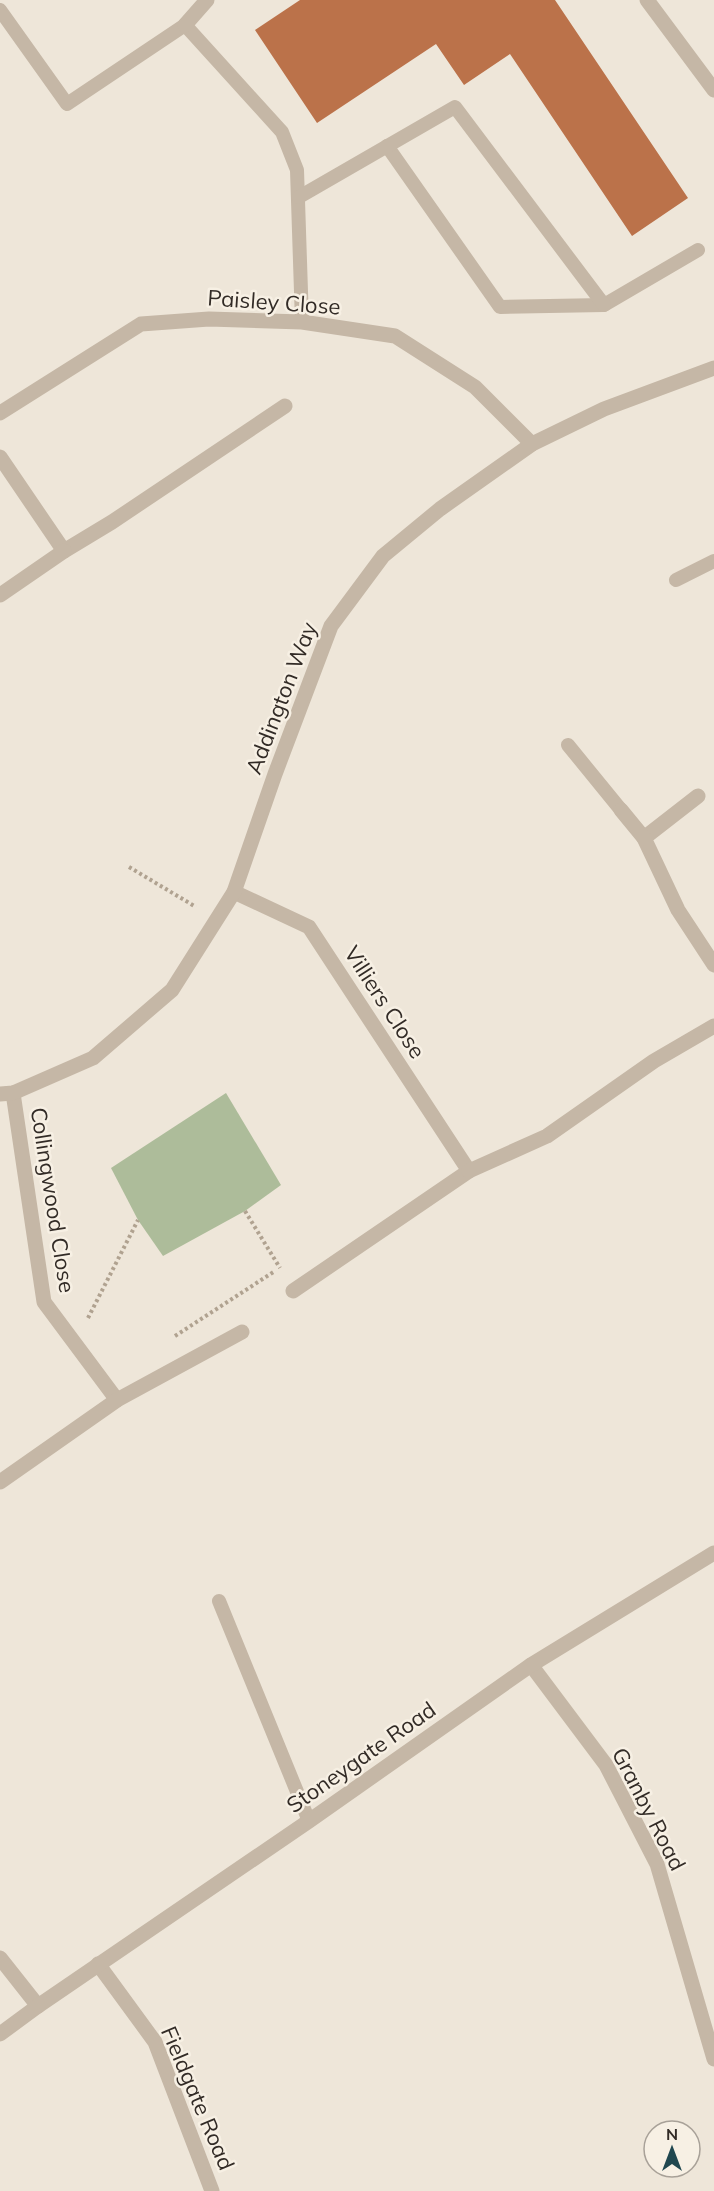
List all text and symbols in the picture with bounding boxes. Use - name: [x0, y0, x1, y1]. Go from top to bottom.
- street label: Paisley Close: [207, 283, 341, 321]
- street label: Addington Way: [239, 618, 323, 778]
- street label: Villiers Close: [338, 940, 432, 1064]
- street label: Collingwood Close: [25, 1105, 81, 1295]
- street label: Stoneygate Road: [281, 1695, 441, 1819]
- street label: Granby Road: [606, 1743, 692, 1875]
- street label: Fieldgate Road: [155, 2022, 241, 2174]
- north arrow: [642, 2119, 702, 2179]
- text: N: [666, 2124, 678, 2144]

